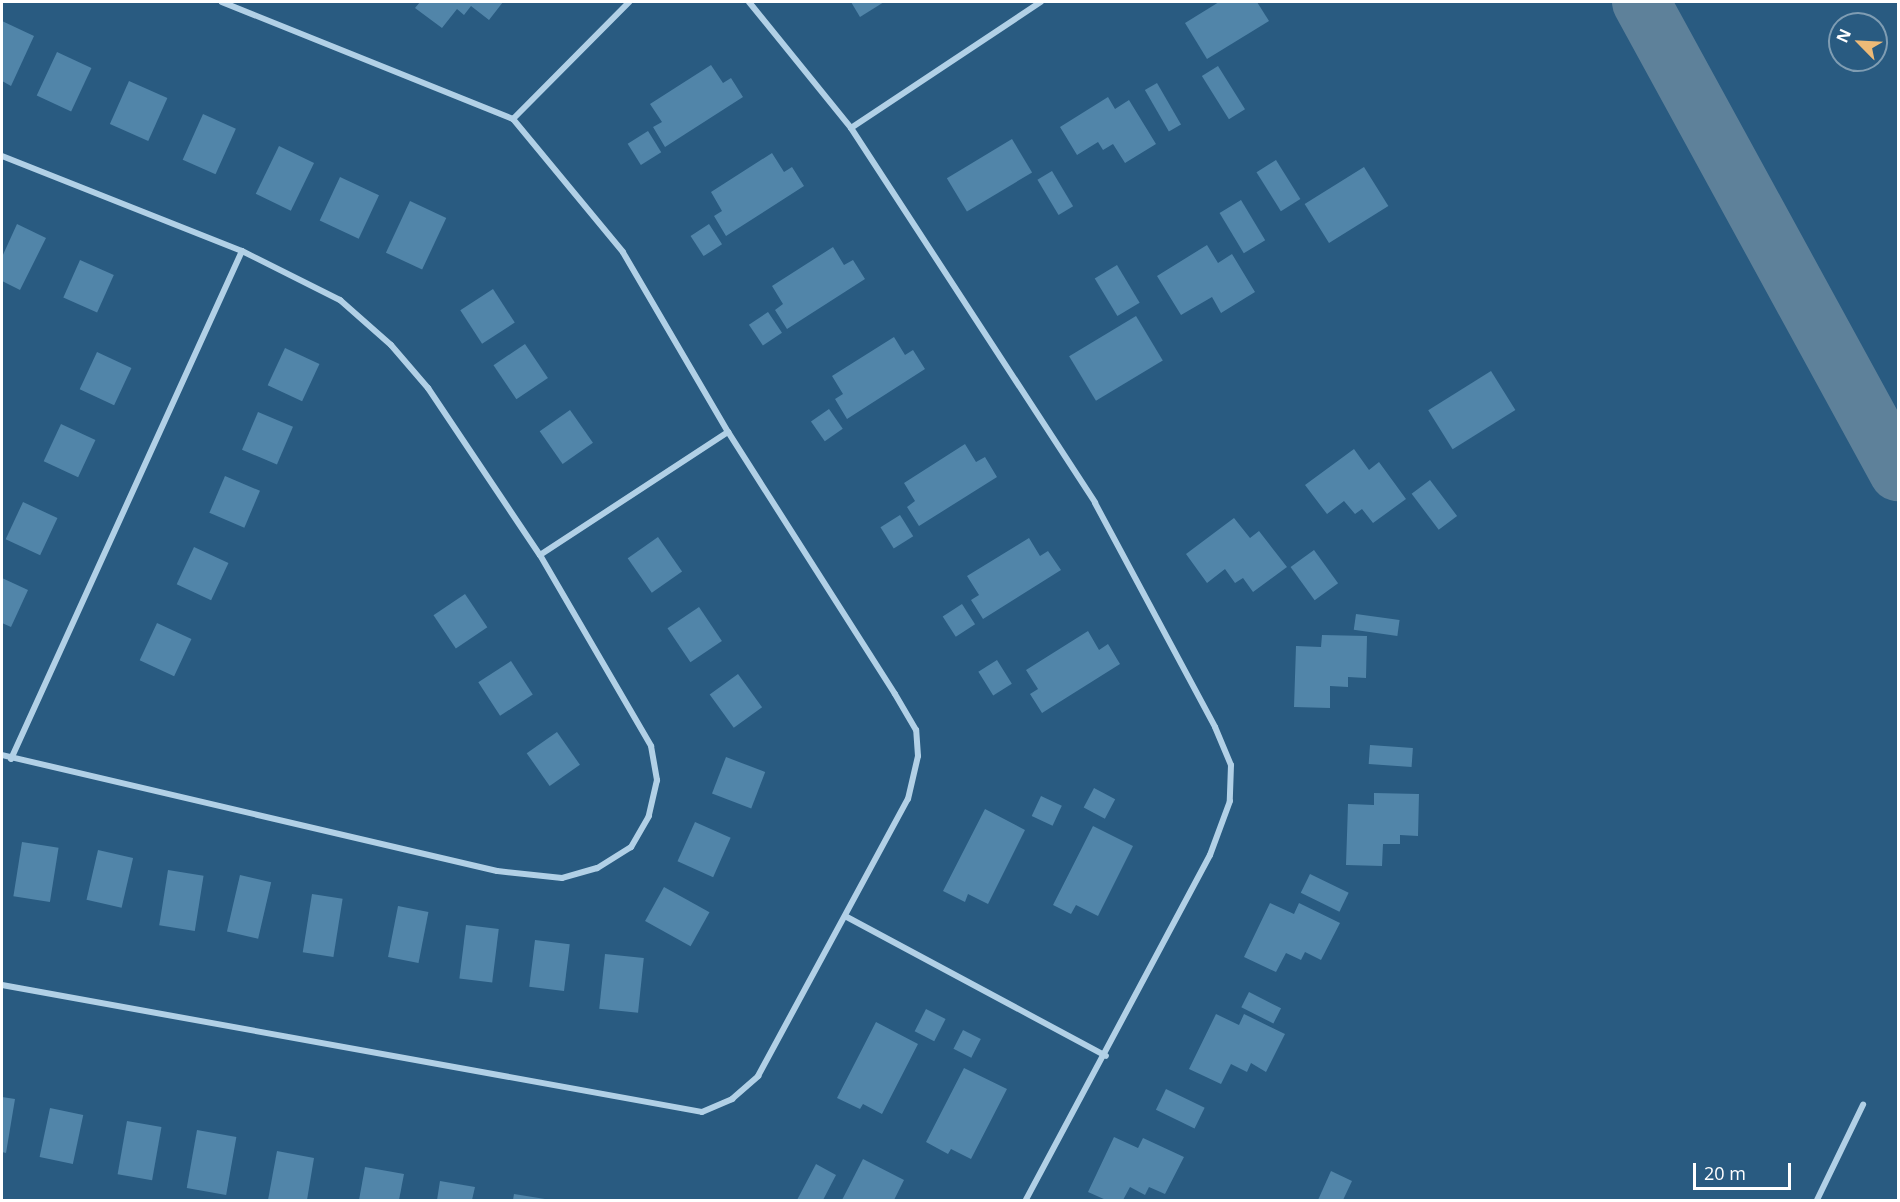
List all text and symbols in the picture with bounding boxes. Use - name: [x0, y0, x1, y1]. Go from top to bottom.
- north arrow: [1828, 12, 1888, 72]
- text: N: [1831, 25, 1856, 46]
- scale bar: [1696, 1151, 1794, 1189]
- text: 20 m: [1704, 1161, 1746, 1185]

